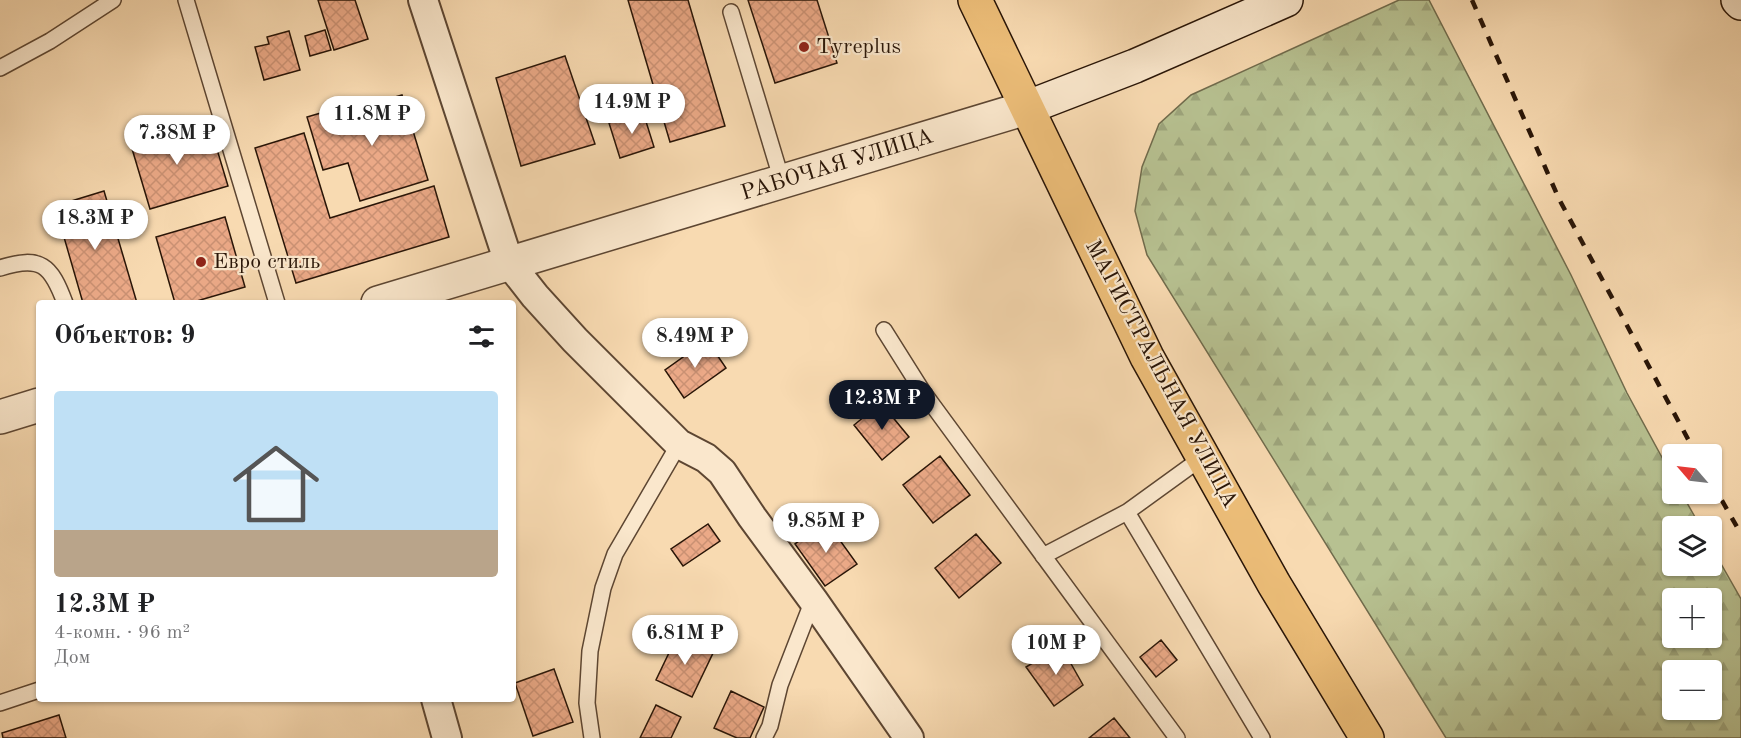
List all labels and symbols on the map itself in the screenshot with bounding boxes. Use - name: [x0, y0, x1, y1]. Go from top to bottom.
- place label: Tyreplus: [816, 36, 901, 58]
- marker: Tyreplus: [797, 40, 811, 54]
- pin: 14.9M ₽: [577, 84, 687, 135]
- pin: 11.8M ₽: [317, 96, 427, 147]
- pin: 7.38M ₽: [122, 115, 232, 166]
- street label: РАБОЧАЯ УЛИЦА: [738, 125, 936, 205]
- pin: 18.3M ₽: [40, 200, 150, 251]
- street label: МАГИСТРАЛЬНАЯ УЛИЦА: [1081, 237, 1241, 512]
- place label: Евро стиль: [213, 251, 320, 273]
- marker: Евро стиль: [194, 255, 208, 269]
- pin: 8.49M ₽: [640, 318, 750, 369]
- pin: 12.3M ₽: [827, 380, 937, 431]
- north arrow: [1662, 444, 1722, 504]
- pin: 9.85M ₽: [771, 503, 881, 554]
- pin: 6.81M ₽: [630, 615, 740, 666]
- pin: 10M ₽: [1014, 625, 1098, 676]

